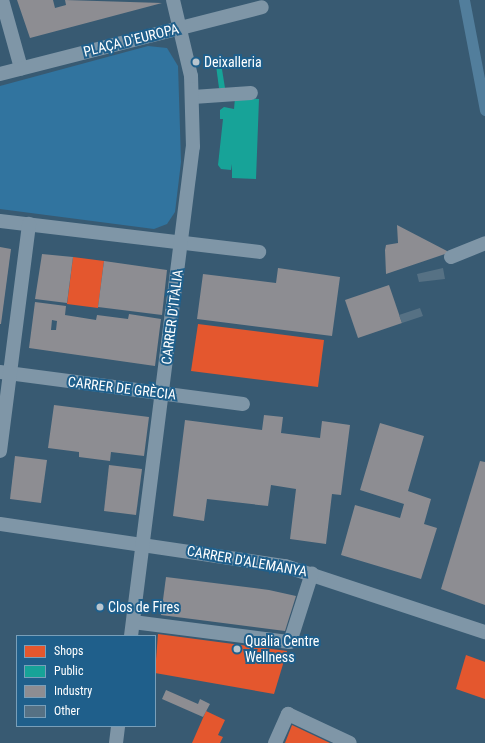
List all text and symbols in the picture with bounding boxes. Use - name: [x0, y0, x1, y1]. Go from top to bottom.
- street label: PLAÇA D'EUROPA: [82, 20, 180, 60]
- place label: Deixalleria: [204, 54, 262, 70]
- marker: Deixalleria: [191, 57, 201, 67]
- street label: CARRER D'ITÀLIA: [158, 269, 186, 365]
- street label: CARRER DE GRÈCIA: [67, 373, 177, 403]
- street label: CARRER D'ALEMANYA: [186, 542, 308, 580]
- place label: Clos de Fires: [108, 599, 180, 615]
- marker: Clos de Fires: [95, 602, 105, 612]
- place label: Qualia Centre Wellness: [245, 633, 319, 666]
- legend: [16, 635, 156, 727]
- text: Shops: [54, 644, 83, 658]
- marker: Qualia Centre Wellness: [232, 644, 242, 654]
- text: Public: [54, 664, 83, 678]
- text: Industry: [54, 684, 92, 698]
- text: Other: [54, 704, 80, 718]

